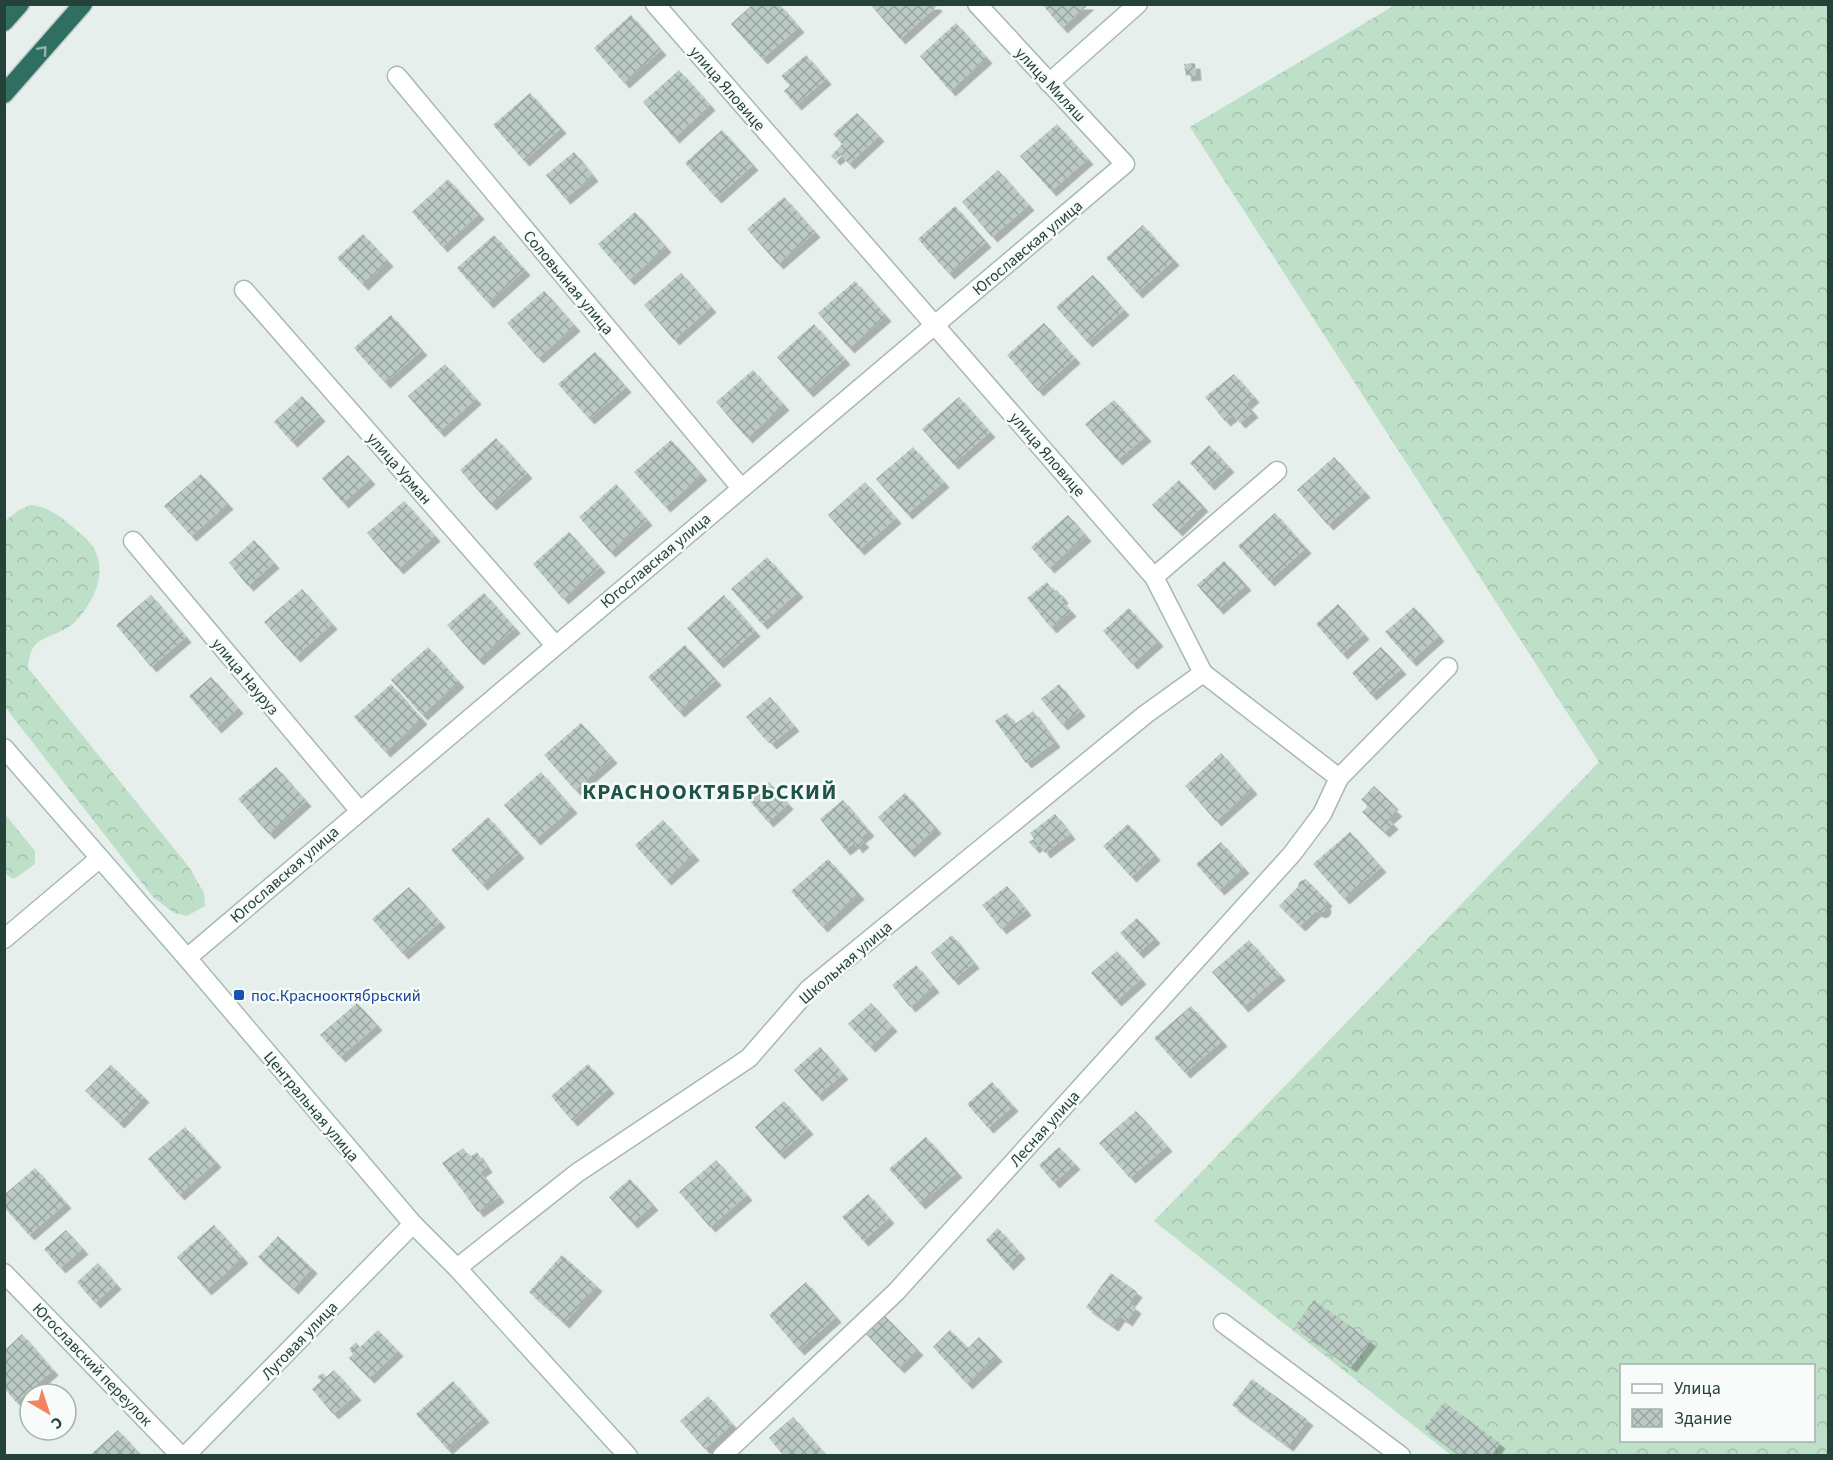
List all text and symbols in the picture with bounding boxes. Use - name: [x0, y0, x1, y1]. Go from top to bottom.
- street label: улица Яловице: [684, 42, 770, 136]
- street label: улица Миляш: [1010, 43, 1091, 127]
- one-way arrow: [36, 46, 47, 57]
- street label: Югославская улица: [968, 195, 1087, 300]
- street label: Соловьиная улица: [518, 226, 619, 340]
- street label: улица Яловице: [1004, 408, 1090, 502]
- street label: улица Урман: [362, 428, 437, 509]
- street label: Югославская улица: [596, 508, 715, 613]
- street label: улица Науруз: [206, 633, 284, 720]
- district label: КРАСНООКТЯБРЬСКИЙ: [582, 776, 838, 808]
- street label: Югославская улица: [225, 821, 344, 928]
- street label: Школьная улица: [794, 916, 897, 1009]
- place label: пос.Краснооктябрьский: [251, 985, 421, 1007]
- marker: пос.Краснооктябрьский: [232, 988, 246, 1002]
- street label: Центральная улица: [258, 1047, 364, 1167]
- street label: Лесная улица: [1005, 1086, 1085, 1172]
- street label: Луговая улица: [256, 1296, 343, 1385]
- street label: Югославский переулок: [27, 1298, 157, 1431]
- legend: [1620, 1364, 1815, 1442]
- text: Улица: [1674, 1376, 1721, 1401]
- north arrow: [18, 1382, 78, 1442]
- text: Здание: [1674, 1406, 1732, 1431]
- text: С: [46, 1411, 67, 1434]

